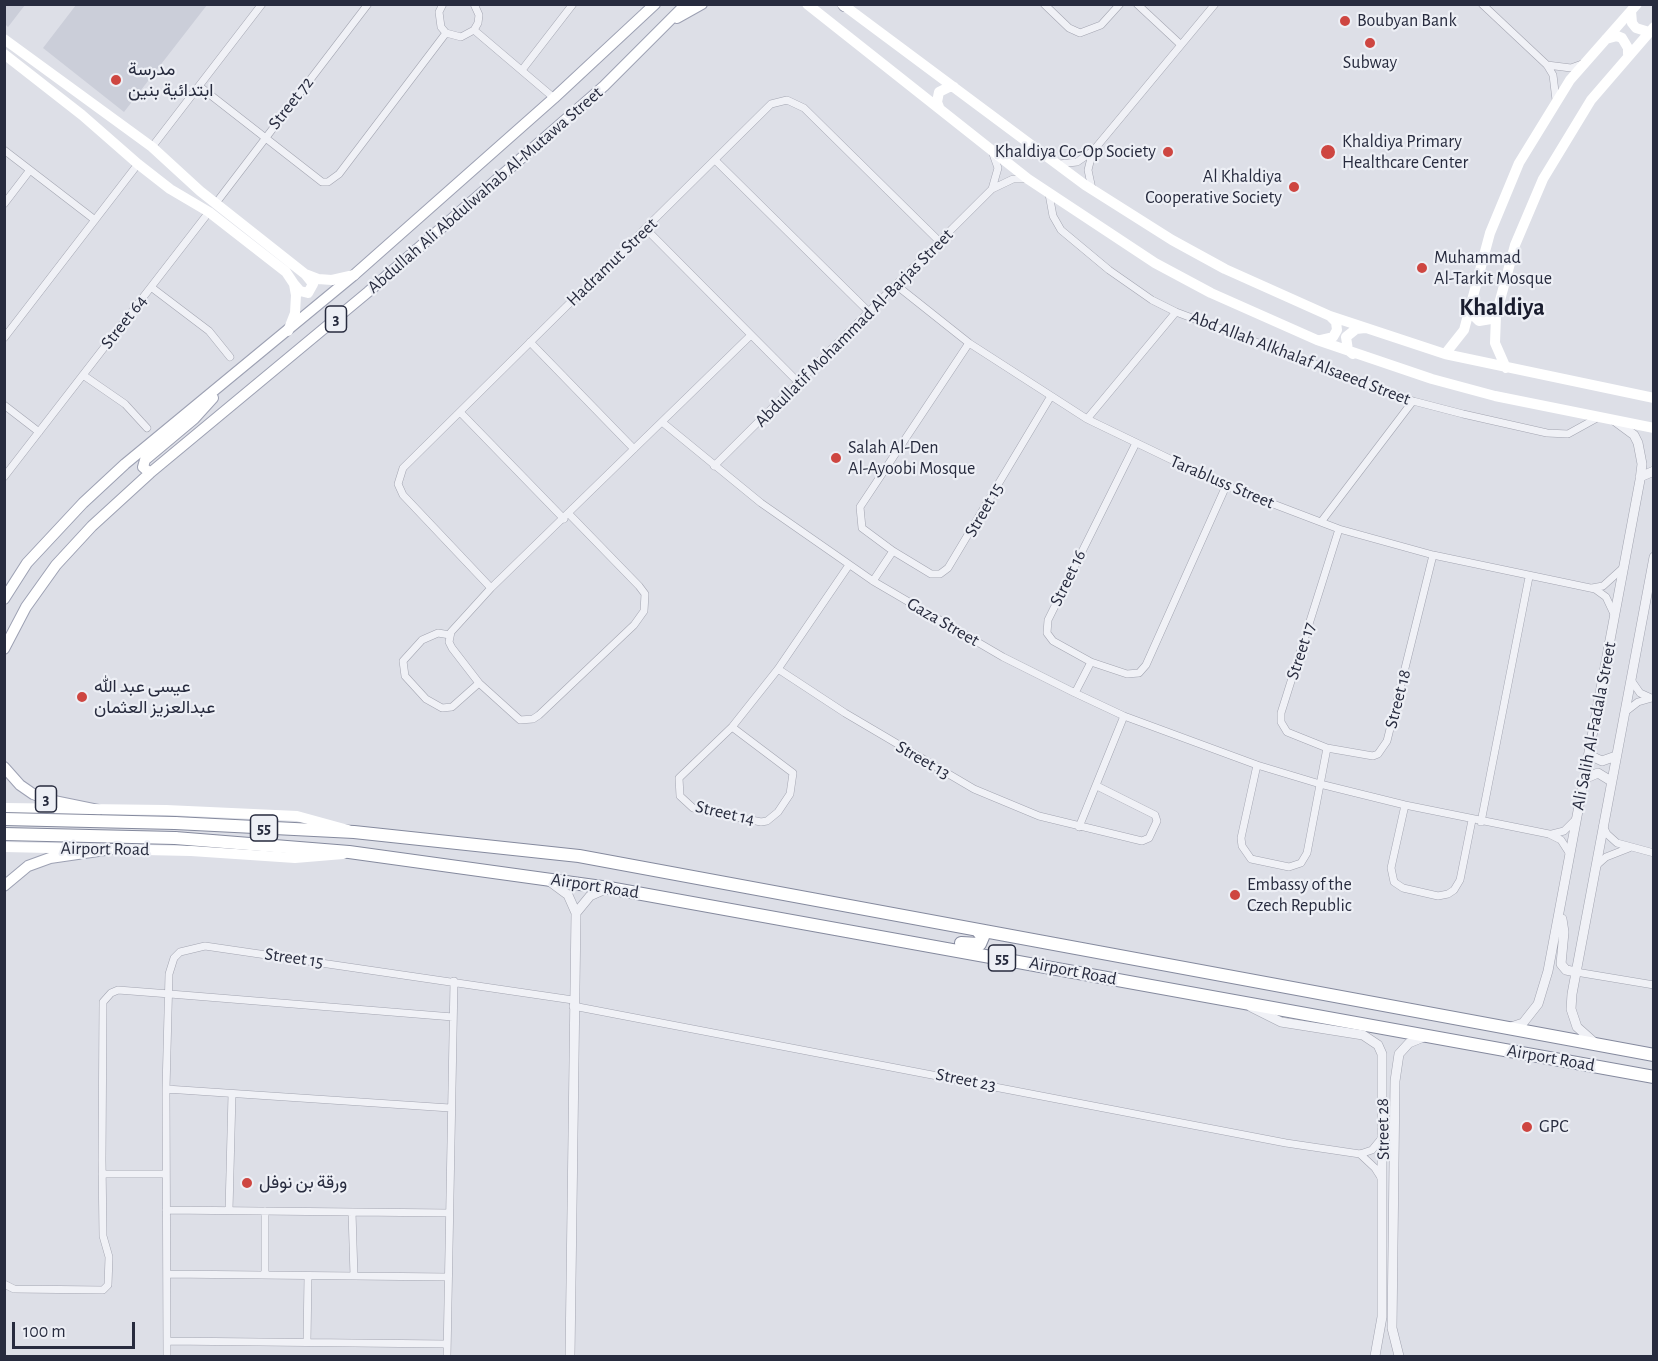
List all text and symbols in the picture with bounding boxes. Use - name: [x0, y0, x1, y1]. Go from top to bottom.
- place label: Boubyan Bank: [1357, 10, 1457, 32]
- marker: Boubyan Bank: [1338, 14, 1352, 28]
- marker: Subway: [1363, 36, 1377, 50]
- place label: Subway: [1343, 52, 1397, 74]
- place label: مدرسة ابتدائية بنين: [128, 59, 214, 101]
- street label: Street 72: [264, 72, 318, 134]
- marker: مدرسة ابتدائية بنين: [109, 73, 123, 87]
- street label: Abdullah Ali Abdulwahab Al-Mutawa Street: [363, 82, 607, 298]
- place label: Khaldiya Primary Healthcare Center: [1342, 131, 1468, 174]
- place label: Khaldiya Co-Op Society: [995, 141, 1156, 163]
- marker: Khaldiya Primary Healthcare Center: [1319, 143, 1337, 161]
- marker: Khaldiya Co-Op Society: [1161, 145, 1175, 159]
- place label: Al Khaldiya Cooperative Society: [1145, 166, 1282, 208]
- marker: Al Khaldiya Cooperative Society: [1287, 180, 1301, 194]
- street label: Hadramut Street: [562, 213, 662, 311]
- street label: Abdullatif Mohammad Al-Barjas Street: [750, 224, 958, 432]
- place label: Muhammad Al-Tarkit Mosque: [1434, 247, 1552, 290]
- marker: Muhammad Al-Tarkit Mosque: [1415, 261, 1429, 275]
- street label: Street 64: [96, 291, 152, 353]
- district label: Khaldiya: [1459, 294, 1545, 322]
- road number: 3: [326, 306, 346, 332]
- street label: Abd Allah Alkhalaf Alsaeed Street: [1187, 306, 1413, 410]
- place label: Salah Al-Den Al-Ayoobi Mosque: [848, 437, 975, 480]
- street label: Tarabluss Street: [1167, 450, 1277, 514]
- marker: Salah Al-Den Al-Ayoobi Mosque: [829, 451, 843, 465]
- street label: Street 15: [960, 479, 1008, 541]
- street label: Street 16: [1045, 546, 1091, 610]
- street label: Gaza Street: [903, 593, 983, 651]
- street label: Street 17: [1282, 620, 1320, 682]
- street label: Ali Salih Al-Fadala Street: [1567, 640, 1621, 812]
- street label: Street 18: [1380, 667, 1416, 731]
- place label: عيسى عبد الله عبدالعزيز العثمان: [94, 676, 215, 718]
- marker: عيسى عبد الله عبدالعزيز العثمان: [75, 690, 89, 704]
- street label: Street 13: [892, 736, 954, 784]
- road number: 3: [36, 786, 57, 812]
- street label: Street 14: [693, 796, 757, 830]
- road number: 55: [250, 815, 278, 841]
- street label: Airport Road: [60, 837, 150, 861]
- street label: Airport Road: [549, 868, 641, 904]
- place label: Embassy of the Czech Republic: [1247, 874, 1352, 916]
- marker: Embassy of the Czech Republic: [1228, 888, 1242, 902]
- street label: Street 15: [263, 943, 325, 973]
- road number: 55: [988, 945, 1016, 971]
- street label: Airport Road: [1027, 952, 1119, 990]
- street label: Airport Road: [1505, 1040, 1597, 1076]
- street label: Street 23: [934, 1064, 998, 1096]
- street label: Street 28: [1372, 1098, 1394, 1160]
- place label: GPC: [1539, 1116, 1569, 1138]
- marker: GPC: [1520, 1120, 1534, 1134]
- place label: ورقة بن نوفل: [259, 1172, 347, 1194]
- marker: ورقة بن نوفل: [240, 1176, 254, 1190]
- scale bar: [15, 1310, 138, 1348]
- text: 100 m: [23, 1323, 66, 1341]

